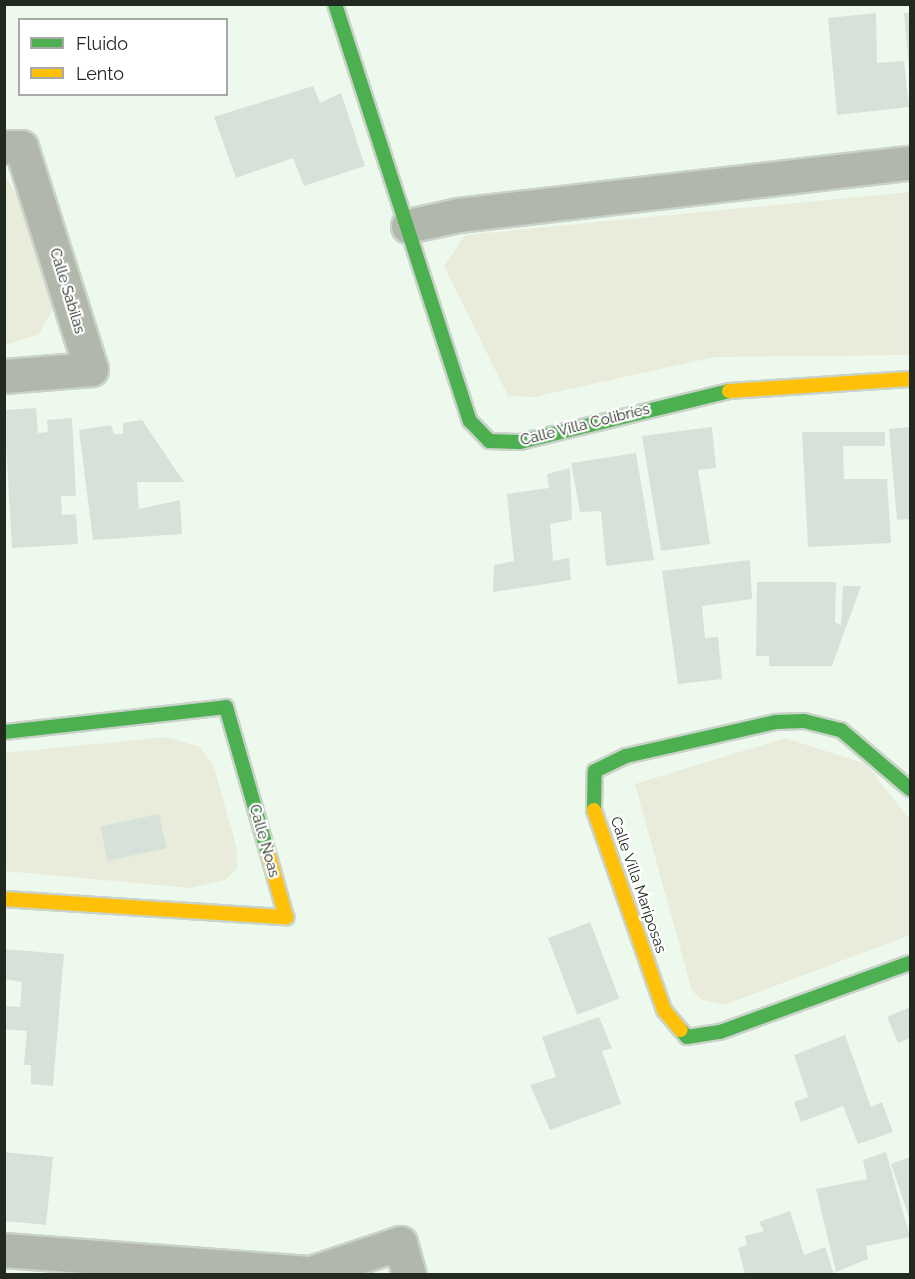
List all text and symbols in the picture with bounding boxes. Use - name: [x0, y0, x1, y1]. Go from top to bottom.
- legend: [18, 18, 228, 96]
- text: Fluido: [76, 33, 128, 54]
- text: Lento: [76, 63, 124, 84]
- street label: Calle Sabilas: [45, 246, 89, 336]
- street label: Calle Villa Colibríes: [518, 400, 652, 450]
- street label: Calle Noas: [245, 802, 283, 880]
- street label: Calle Villa Mariposas: [606, 814, 670, 956]

